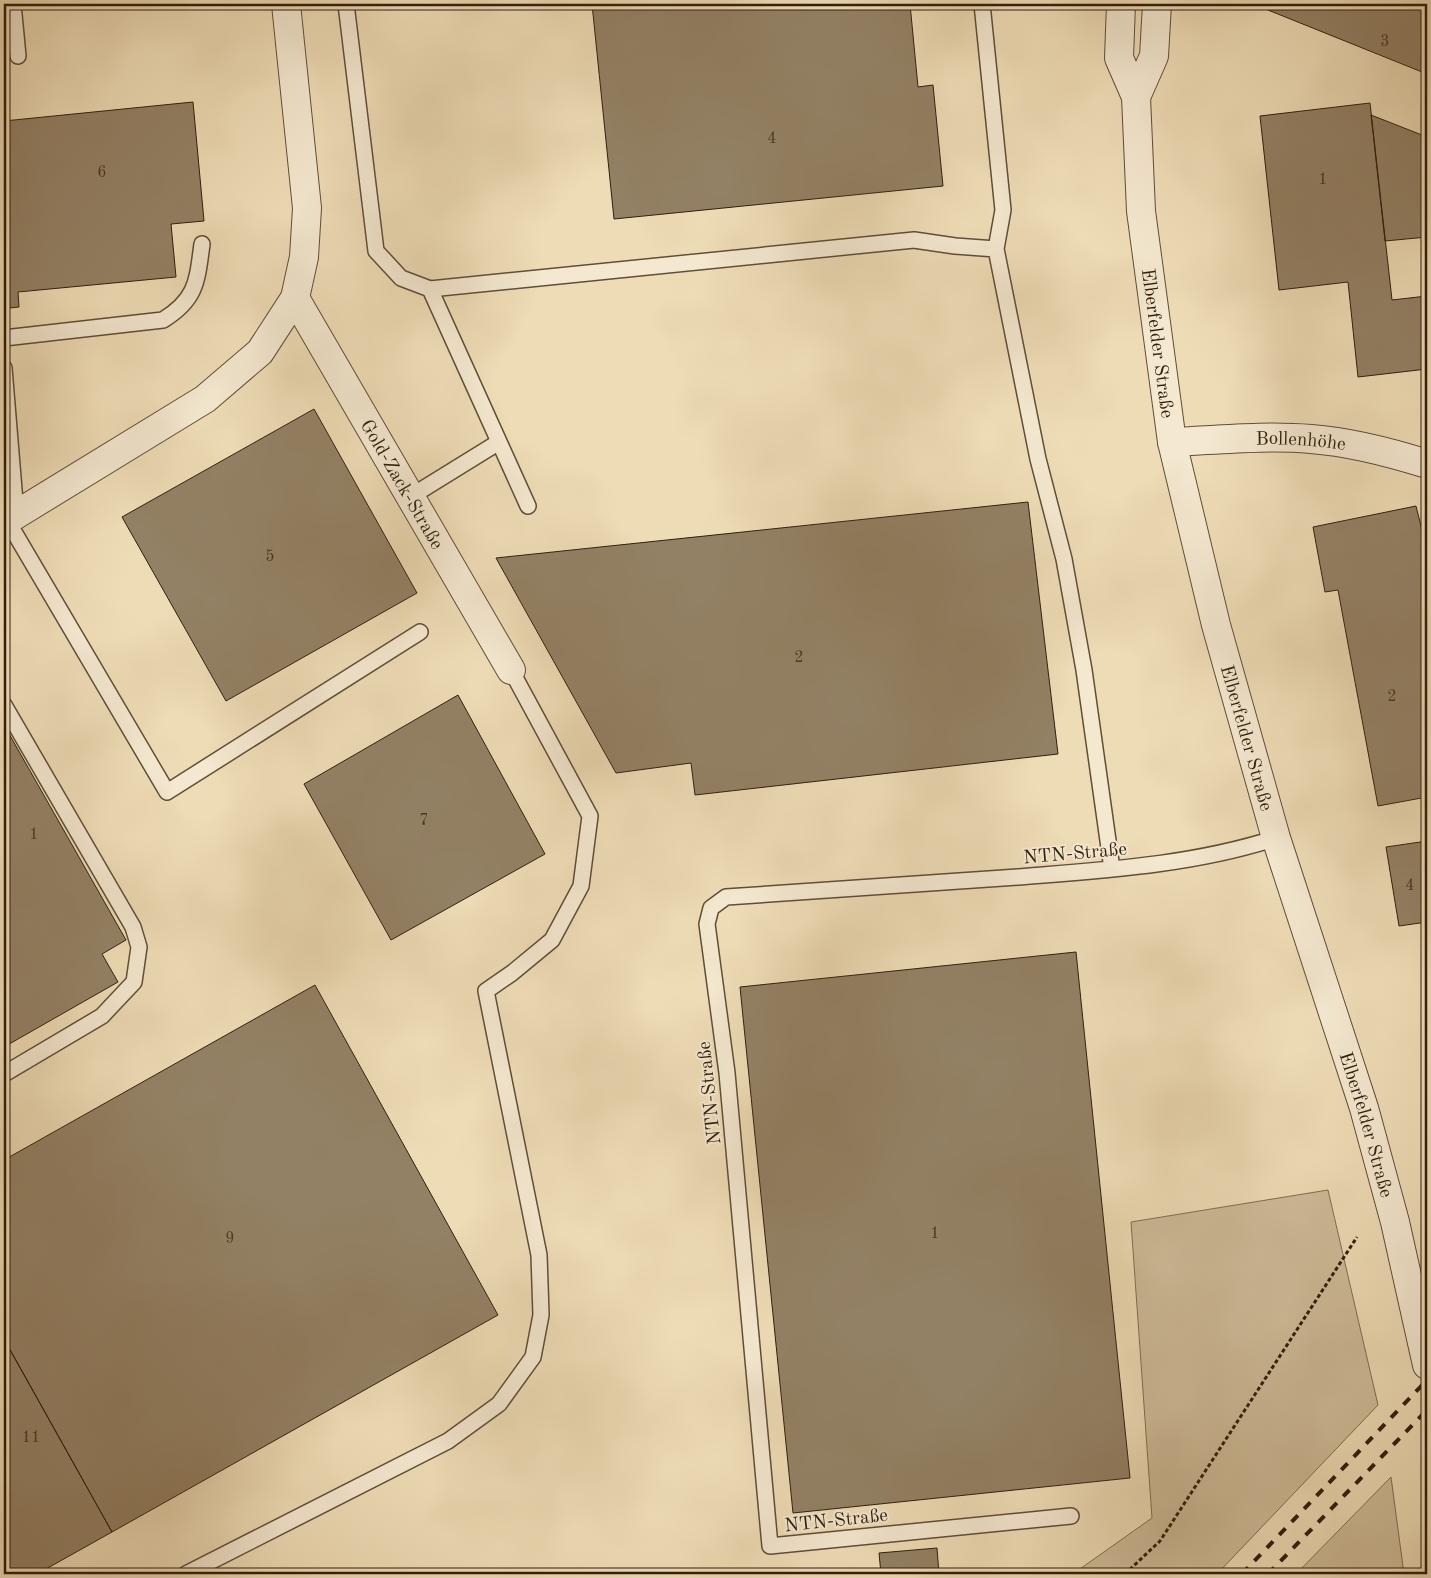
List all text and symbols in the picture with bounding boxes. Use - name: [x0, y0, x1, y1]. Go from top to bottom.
- house number: 3: [1380, 34, 1390, 50]
- house number: 4: [767, 131, 777, 147]
- house number: 6: [97, 165, 107, 181]
- house number: 1: [1318, 172, 1328, 188]
- street label: Elberfelder Straße: [1137, 267, 1176, 419]
- street label: Gold-Zack-Straße: [356, 417, 446, 553]
- street label: Bollenhöhe: [1255, 430, 1347, 455]
- house number: 5: [265, 549, 275, 565]
- house number: 2: [794, 650, 804, 666]
- street label: Elberfelder Straße: [1216, 663, 1275, 814]
- house number: 2: [1387, 689, 1397, 705]
- house number: 7: [419, 813, 429, 829]
- house number: 1: [29, 827, 39, 843]
- street label: NTN-Straße: [1022, 840, 1128, 868]
- house number: 4: [1405, 878, 1415, 894]
- street label: NTN-Straße: [696, 1040, 725, 1146]
- street label: Elberfelder Straße: [1334, 1050, 1395, 1200]
- house number: 1: [930, 1226, 940, 1242]
- house number: 9: [225, 1231, 235, 1247]
- house number: 11: [22, 1430, 40, 1446]
- street label: NTN-Straße: [783, 1507, 889, 1536]

